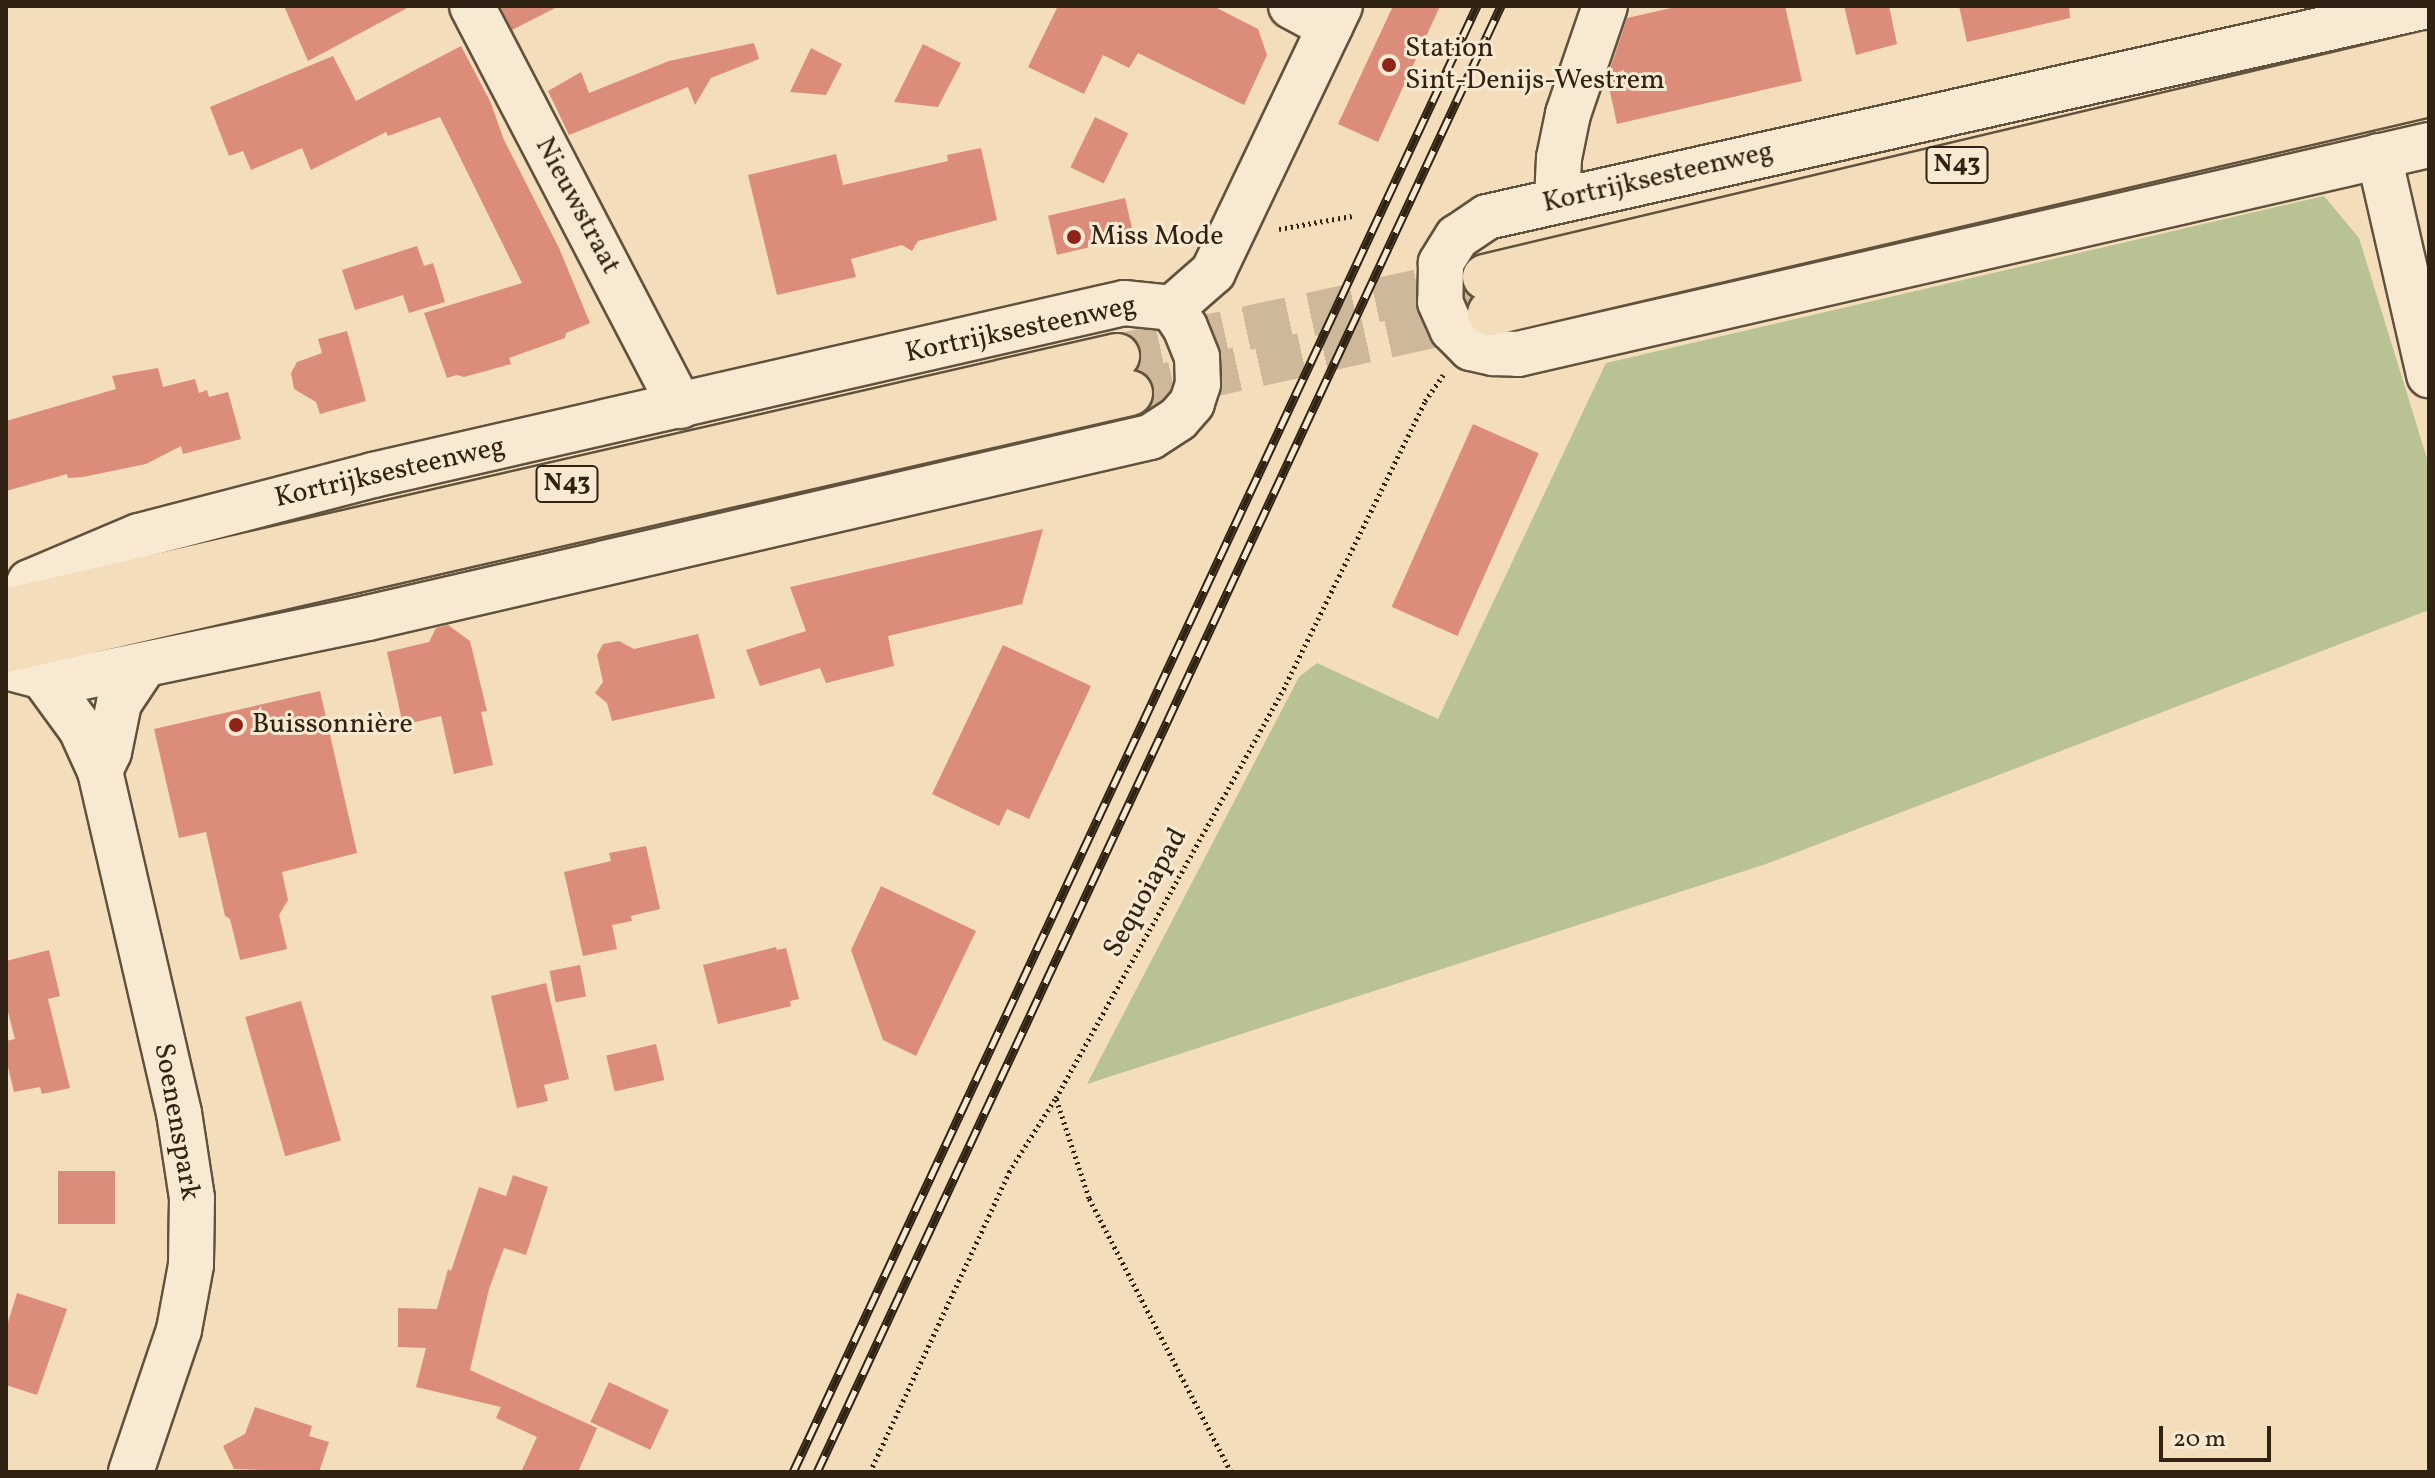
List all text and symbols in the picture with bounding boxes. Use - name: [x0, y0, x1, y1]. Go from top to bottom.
- place label: Station Sint-Denijs-Westrem: [1405, 32, 1665, 98]
- marker: Station Sint-Denijs-Westrem: [1380, 56, 1398, 74]
- street label: Nieuwstraat: [527, 132, 627, 280]
- street label: Kortrijksesteenweg: [1540, 135, 1776, 221]
- road number: N43: [1925, 143, 1989, 187]
- place label: Miss Mode: [1090, 220, 1224, 254]
- marker: Miss Mode: [1065, 228, 1083, 246]
- street label: Kortrijksesteenweg: [902, 289, 1140, 371]
- street label: Kortrijksesteenweg: [272, 430, 508, 516]
- road number: N43: [535, 462, 599, 506]
- place label: Buissonnière: [252, 708, 413, 742]
- marker: Buissonnière: [227, 716, 245, 734]
- street label: Sequoiapad: [1097, 822, 1195, 964]
- street label: Soenenspark: [146, 1041, 206, 1203]
- scale bar: [2163, 1410, 2275, 1460]
- text: 20 m: [2173, 1423, 2226, 1457]

